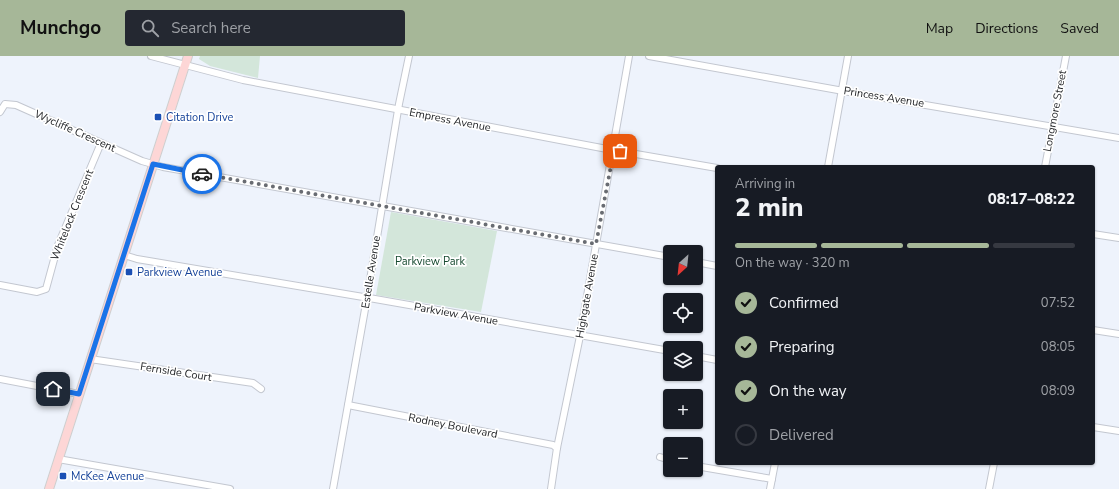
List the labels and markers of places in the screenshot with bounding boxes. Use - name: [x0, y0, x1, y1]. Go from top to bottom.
- place label: Citation Drive: [166, 110, 233, 125]
- marker: Citation Drive: [153, 112, 163, 122]
- pin: [603, 134, 637, 168]
- place label: Parkview Avenue: [137, 265, 222, 280]
- marker: Parkview Avenue: [124, 267, 134, 277]
- pin: [36, 372, 70, 406]
- place label: McKee Avenue: [71, 469, 144, 484]
- marker: McKee Avenue: [58, 471, 68, 481]

